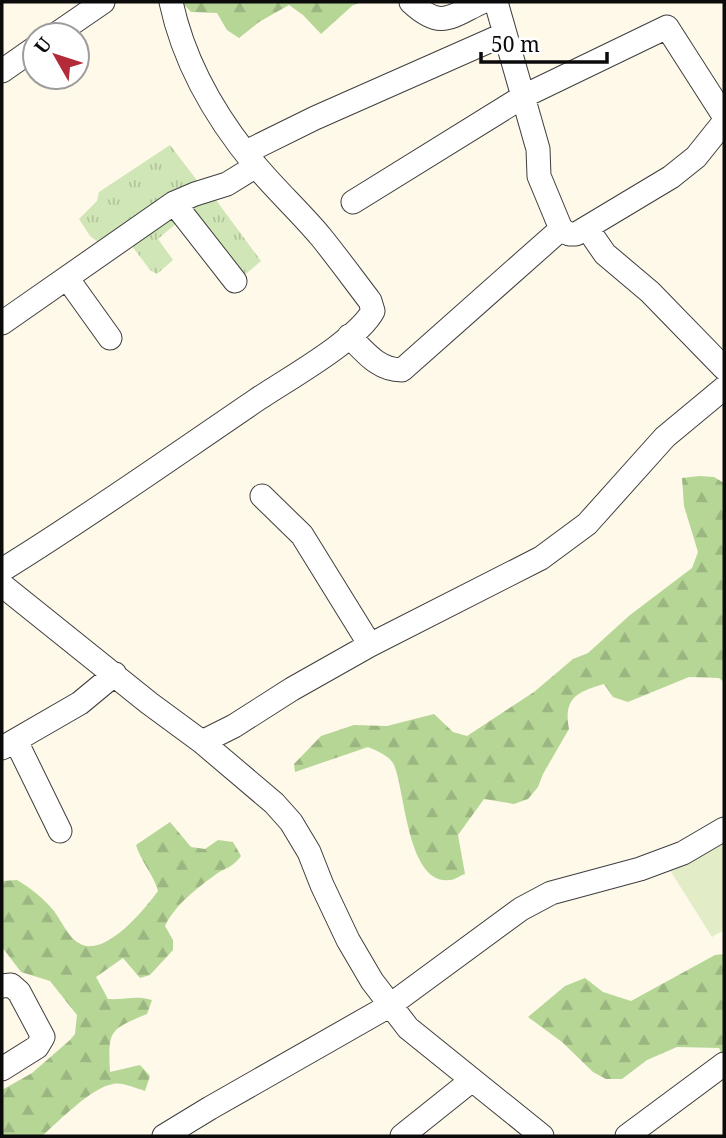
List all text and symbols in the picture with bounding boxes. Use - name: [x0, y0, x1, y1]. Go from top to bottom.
- north arrow: [21, 21, 91, 91]
- scale bar: [481, 21, 607, 65]
- text: 50 m: [491, 30, 540, 58]
- text: U: [28, 32, 57, 59]

